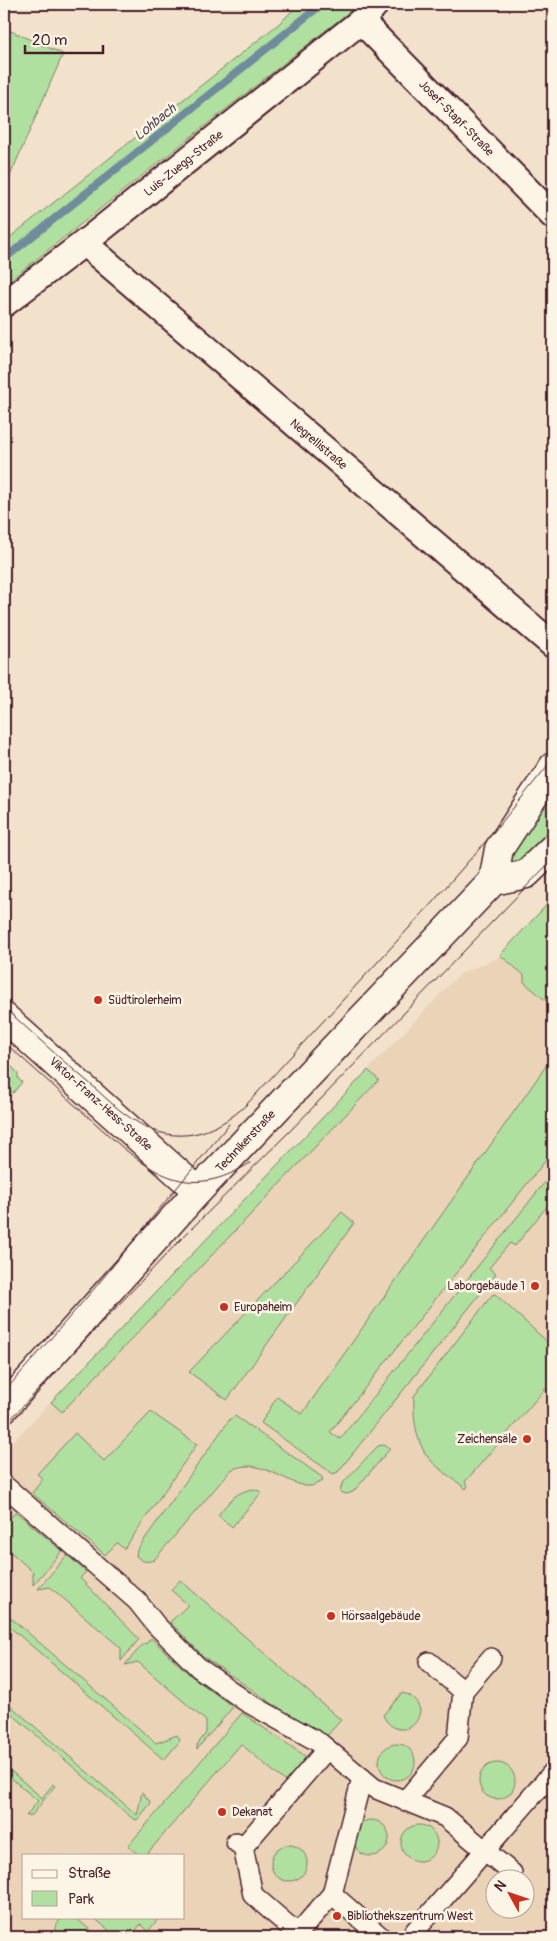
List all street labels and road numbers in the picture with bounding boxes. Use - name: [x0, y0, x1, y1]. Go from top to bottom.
- street label: Josef-Stapf-Straße: [416, 77, 497, 159]
- street label: Luis-Zuegg-Straße: [141, 127, 226, 200]
- street label: Negrellistraße: [287, 415, 350, 473]
- street label: Viktor-Franz-Hess-Straße: [46, 1054, 155, 1154]
- street label: Technikerstraße: [212, 1107, 279, 1175]

